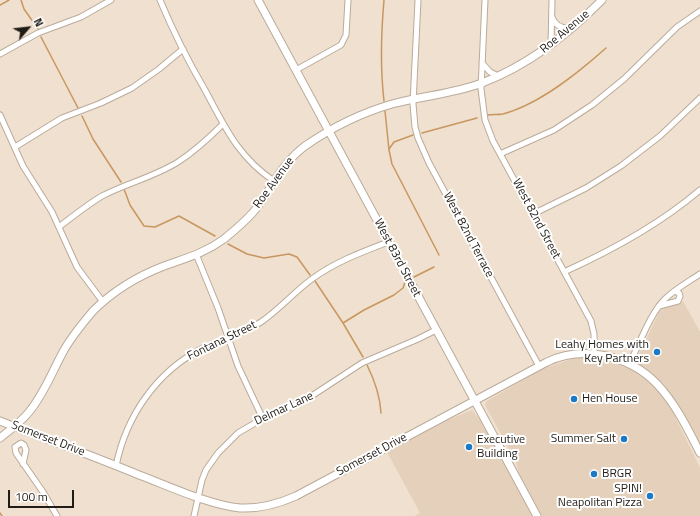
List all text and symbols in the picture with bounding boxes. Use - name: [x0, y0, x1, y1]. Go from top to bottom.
- street label: Roe Avenue: [537, 7, 593, 57]
- north arrow: [8, 8, 48, 48]
- text: N: [30, 15, 47, 29]
- street label: Roe Avenue: [251, 155, 297, 211]
- street label: West 82nd Street: [509, 176, 563, 262]
- street label: West 82nd Terrace: [439, 190, 497, 280]
- street label: West 83rd Street: [370, 217, 424, 299]
- street label: Fontana Street: [185, 318, 259, 364]
- place label: Leahy Homes with Key Partners: [555, 338, 649, 366]
- marker: Leahy Homes with Key Partners: [652, 347, 662, 357]
- street label: Delmar Lane: [252, 389, 316, 429]
- place label: Hen House: [582, 392, 638, 406]
- marker: Hen House: [569, 394, 579, 404]
- street label: Somerset Drive: [9, 418, 87, 460]
- street label: Somerset Drive: [334, 430, 410, 480]
- place label: Summer Salt: [551, 432, 616, 446]
- place label: Executive Building: [477, 433, 525, 461]
- marker: Summer Salt: [619, 434, 629, 444]
- marker: Executive Building: [464, 442, 474, 452]
- place label: BRGR: [602, 467, 632, 481]
- marker: BRGR: [589, 469, 599, 479]
- scale bar: [10, 482, 76, 508]
- place label: SPIN! Neapolitan Pizza: [558, 482, 642, 510]
- text: 100 m: [15, 487, 48, 506]
- marker: SPIN! Neapolitan Pizza: [645, 491, 655, 501]

